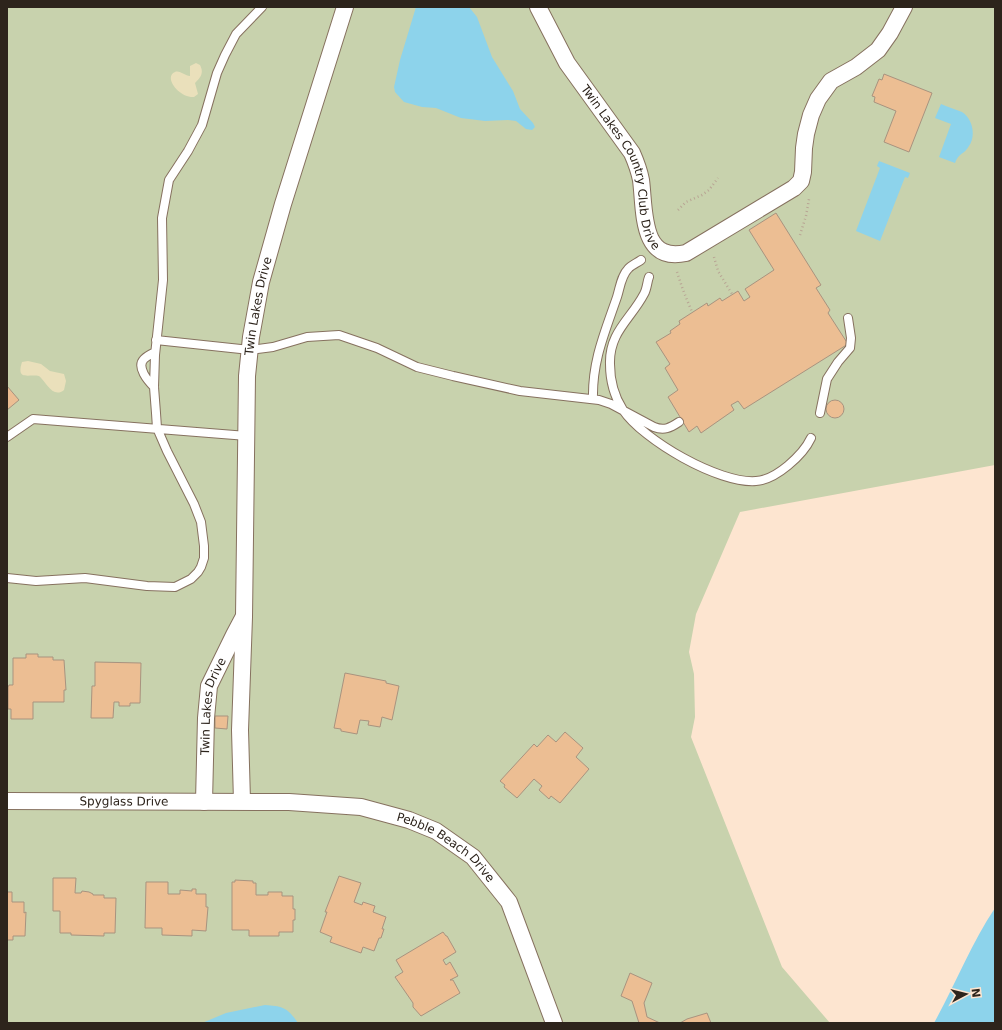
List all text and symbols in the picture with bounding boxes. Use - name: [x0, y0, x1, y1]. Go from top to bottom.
- street label: Twin Lakes Country Club Drive: [578, 81, 663, 253]
- street label: Twin Lakes Drive: [242, 255, 275, 357]
- street label: Twin Lakes Drive: [198, 655, 229, 756]
- street label: Spyglass Drive: [79, 794, 169, 809]
- street label: Pebble Beach Drive: [395, 810, 497, 885]
- north arrow: [946, 974, 986, 1014]
- text: N: [968, 987, 982, 998]

